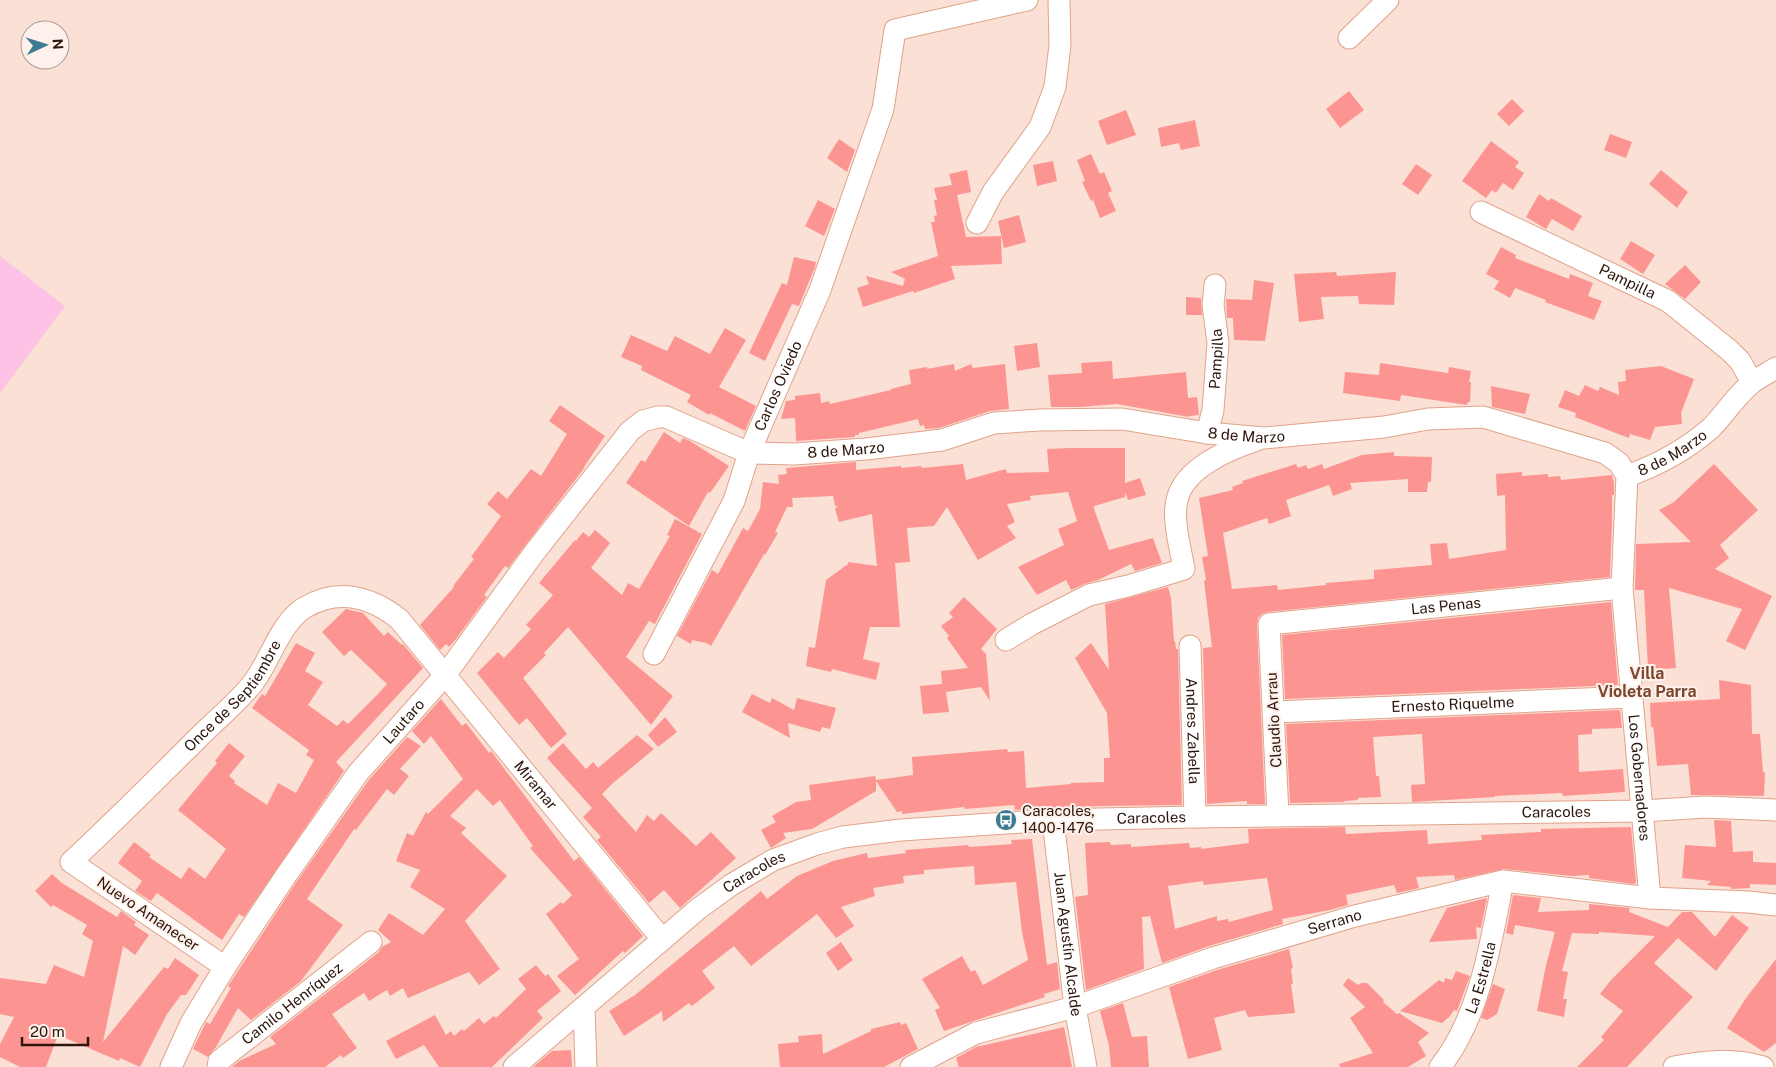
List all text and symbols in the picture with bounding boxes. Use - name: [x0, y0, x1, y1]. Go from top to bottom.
- north arrow: [20, 20, 70, 70]
- text: N: [50, 38, 66, 50]
- street label: Pampilla: [1597, 260, 1658, 302]
- street label: Pampilla: [1206, 328, 1226, 390]
- street label: Carlos Oviedo: [751, 338, 805, 433]
- street label: 8 de Marzo: [1207, 424, 1286, 446]
- street label: 8 de Marzo: [1635, 426, 1710, 479]
- street label: 8 de Marzo: [807, 438, 886, 461]
- street label: Las Penas: [1410, 593, 1482, 617]
- street label: Once de Septiembre: [180, 637, 284, 755]
- district label: Villa Violeta Parra: [1597, 664, 1697, 701]
- street label: Claudio Arrau: [1263, 672, 1284, 768]
- street label: Andres Zabella: [1183, 678, 1203, 784]
- street label: Ernesto Riquelme: [1391, 693, 1515, 715]
- street label: Lautaro: [379, 695, 428, 747]
- street label: Los Gobernadores: [1625, 713, 1654, 841]
- street label: Miramar: [511, 757, 561, 813]
- place label: Caracoles, 1400-1476: [1022, 802, 1095, 836]
- street label: Caracoles: [1521, 803, 1591, 821]
- bus stop icon: Caracoles, 1400-1476: [994, 808, 1018, 832]
- street label: Caracoles: [1116, 808, 1186, 827]
- street label: Caracoles: [719, 847, 787, 896]
- street label: Juan Agustín Alcalde: [1051, 871, 1086, 1018]
- street label: Nuevo Amanecer: [94, 873, 203, 954]
- street label: Serrano: [1305, 906, 1363, 938]
- street label: La Estrella: [1462, 940, 1499, 1016]
- street label: Camilo Henríquez: [238, 959, 345, 1048]
- scale bar: [22, 1014, 89, 1046]
- text: 20 m: [30, 1023, 65, 1040]

